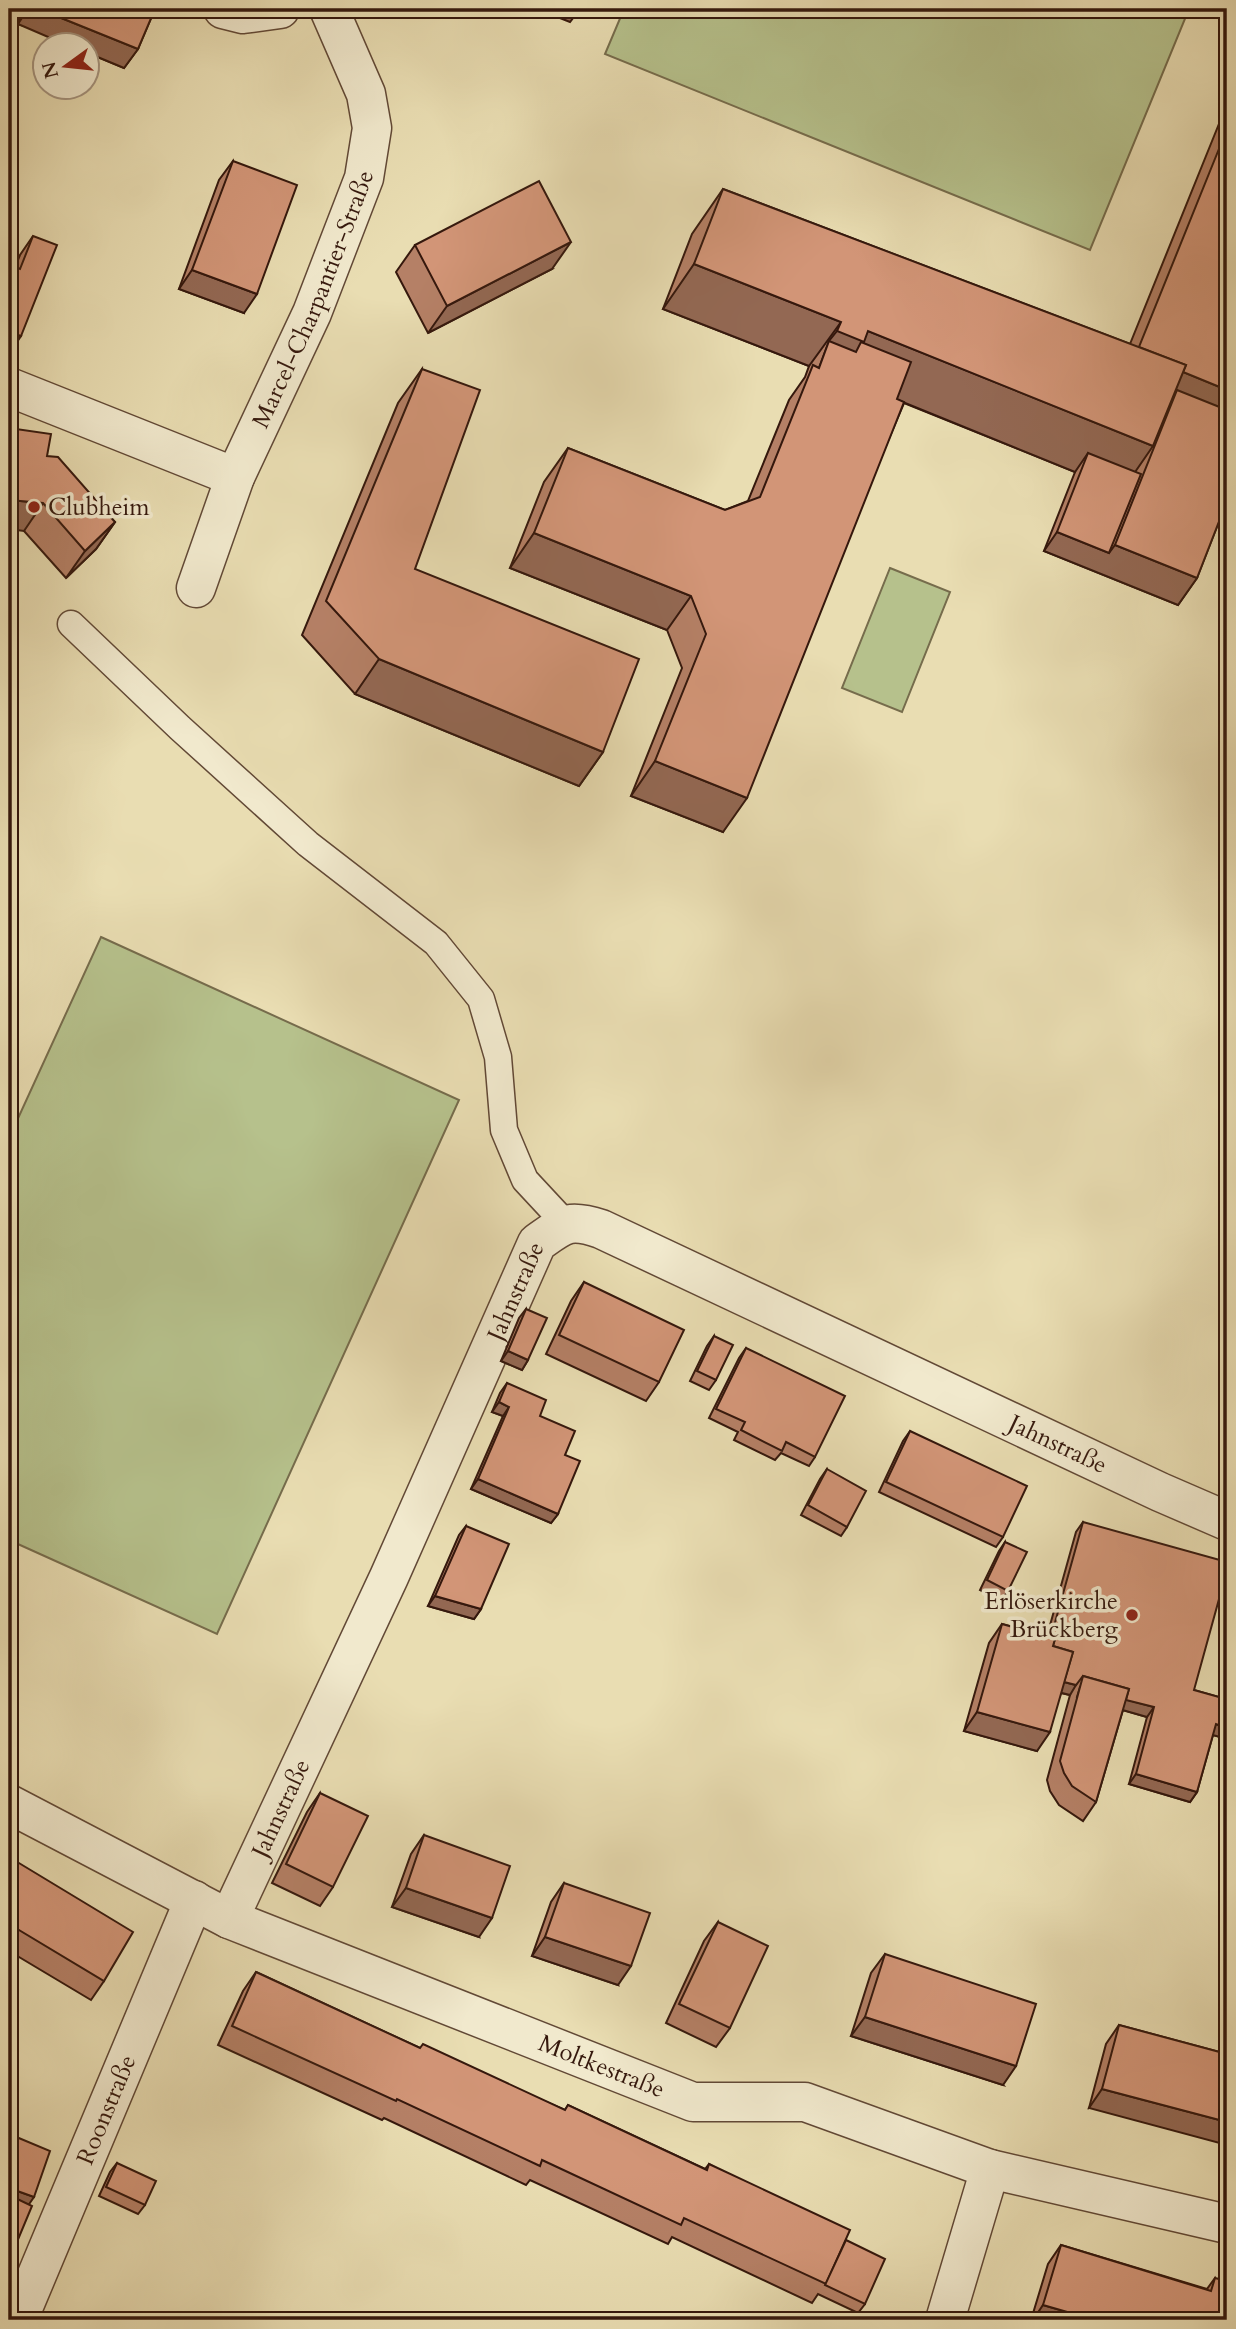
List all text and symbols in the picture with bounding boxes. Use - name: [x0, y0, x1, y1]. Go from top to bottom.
- north arrow: [32, 32, 102, 102]
- text: N: [36, 58, 65, 81]
- street label: Marcel-Charpantier-Straße: [244, 169, 381, 433]
- place label: Clubheim: [48, 491, 150, 524]
- marker: Clubheim: [26, 499, 42, 515]
- street label: Jahnstraße: [478, 1237, 552, 1349]
- street label: Jahnstraße: [1001, 1405, 1113, 1481]
- place label: Erlöserkirche Brückberg: [984, 1585, 1119, 1646]
- marker: Erlöserkirche Brückberg: [1124, 1607, 1140, 1623]
- street label: Jahnstraße: [242, 1754, 318, 1866]
- street label: Moltkestraße: [534, 2026, 670, 2106]
- street label: Roonstraße: [68, 2050, 144, 2170]

